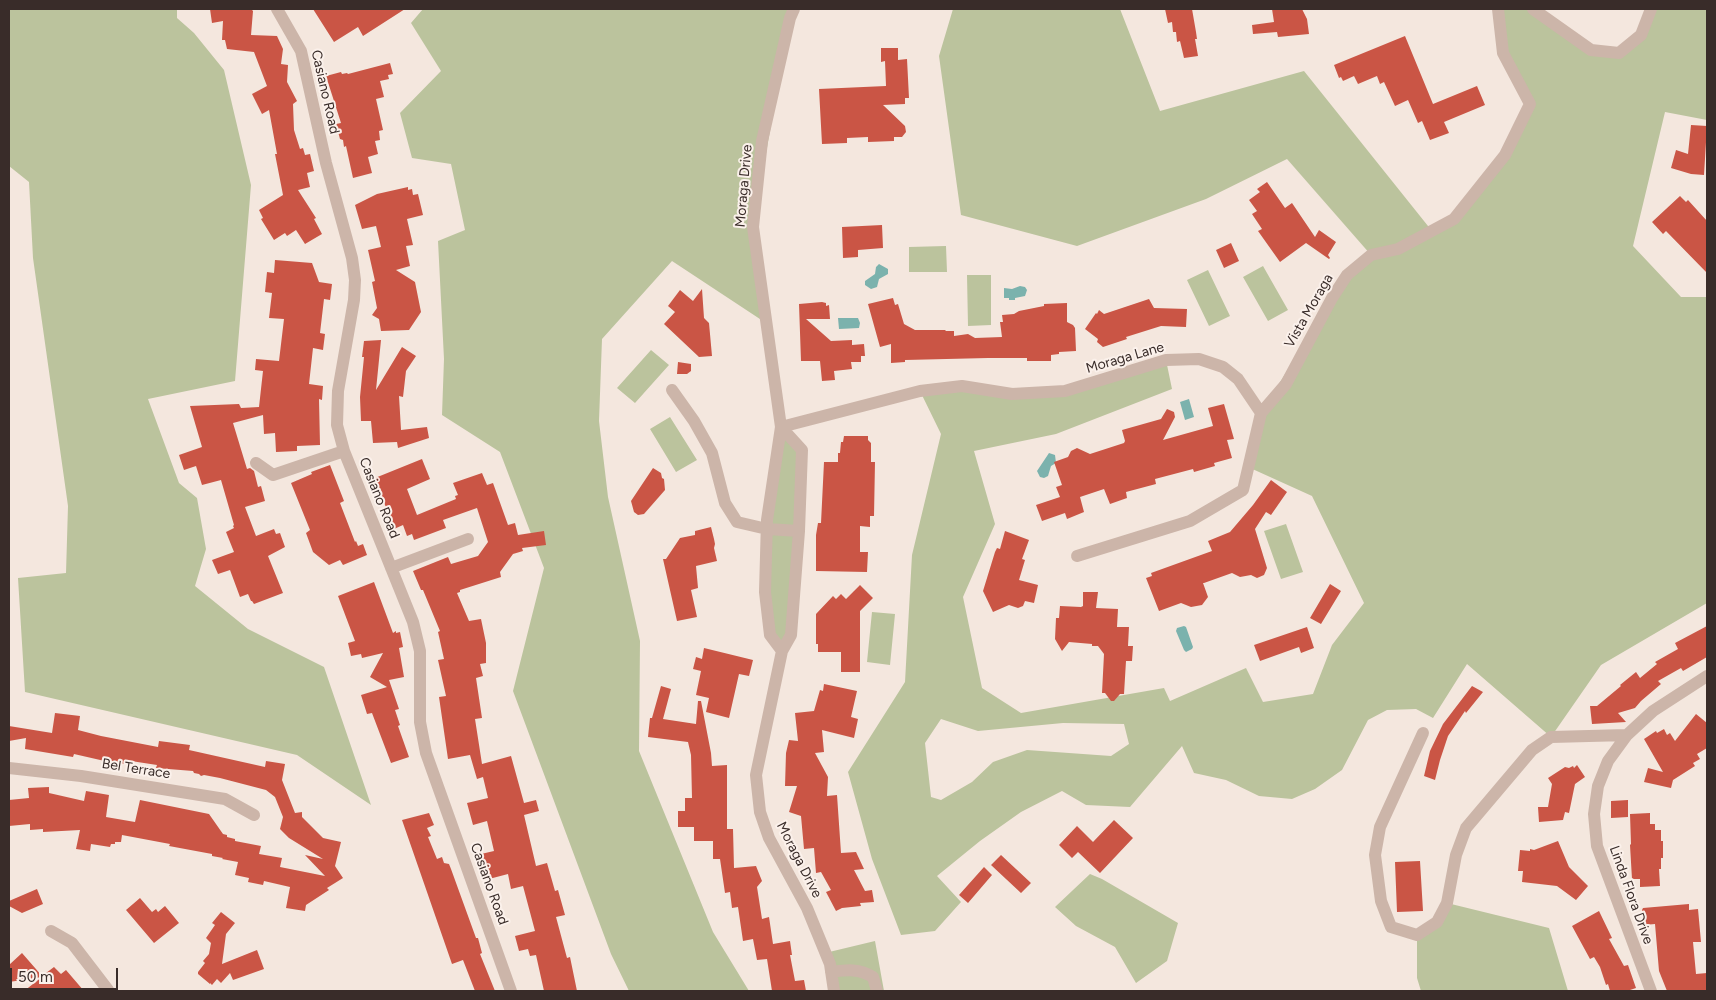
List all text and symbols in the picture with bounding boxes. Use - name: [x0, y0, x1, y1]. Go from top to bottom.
- street label: Casiano Road: [307, 48, 343, 136]
- street label: Moraga Drive: [732, 144, 756, 228]
- street label: Vista Moraga: [1281, 271, 1337, 351]
- street label: Moraga Lane: [1084, 339, 1166, 377]
- street label: Casiano Road: [355, 455, 403, 541]
- street label: Bel Terrace: [101, 755, 171, 783]
- street label: Moraga Drive: [773, 819, 825, 901]
- street label: Casiano Road: [466, 841, 512, 927]
- street label: Linda Flora Drive: [1605, 843, 1657, 947]
- scale bar: [12, 958, 120, 990]
- text: 50 m: [18, 968, 53, 986]

